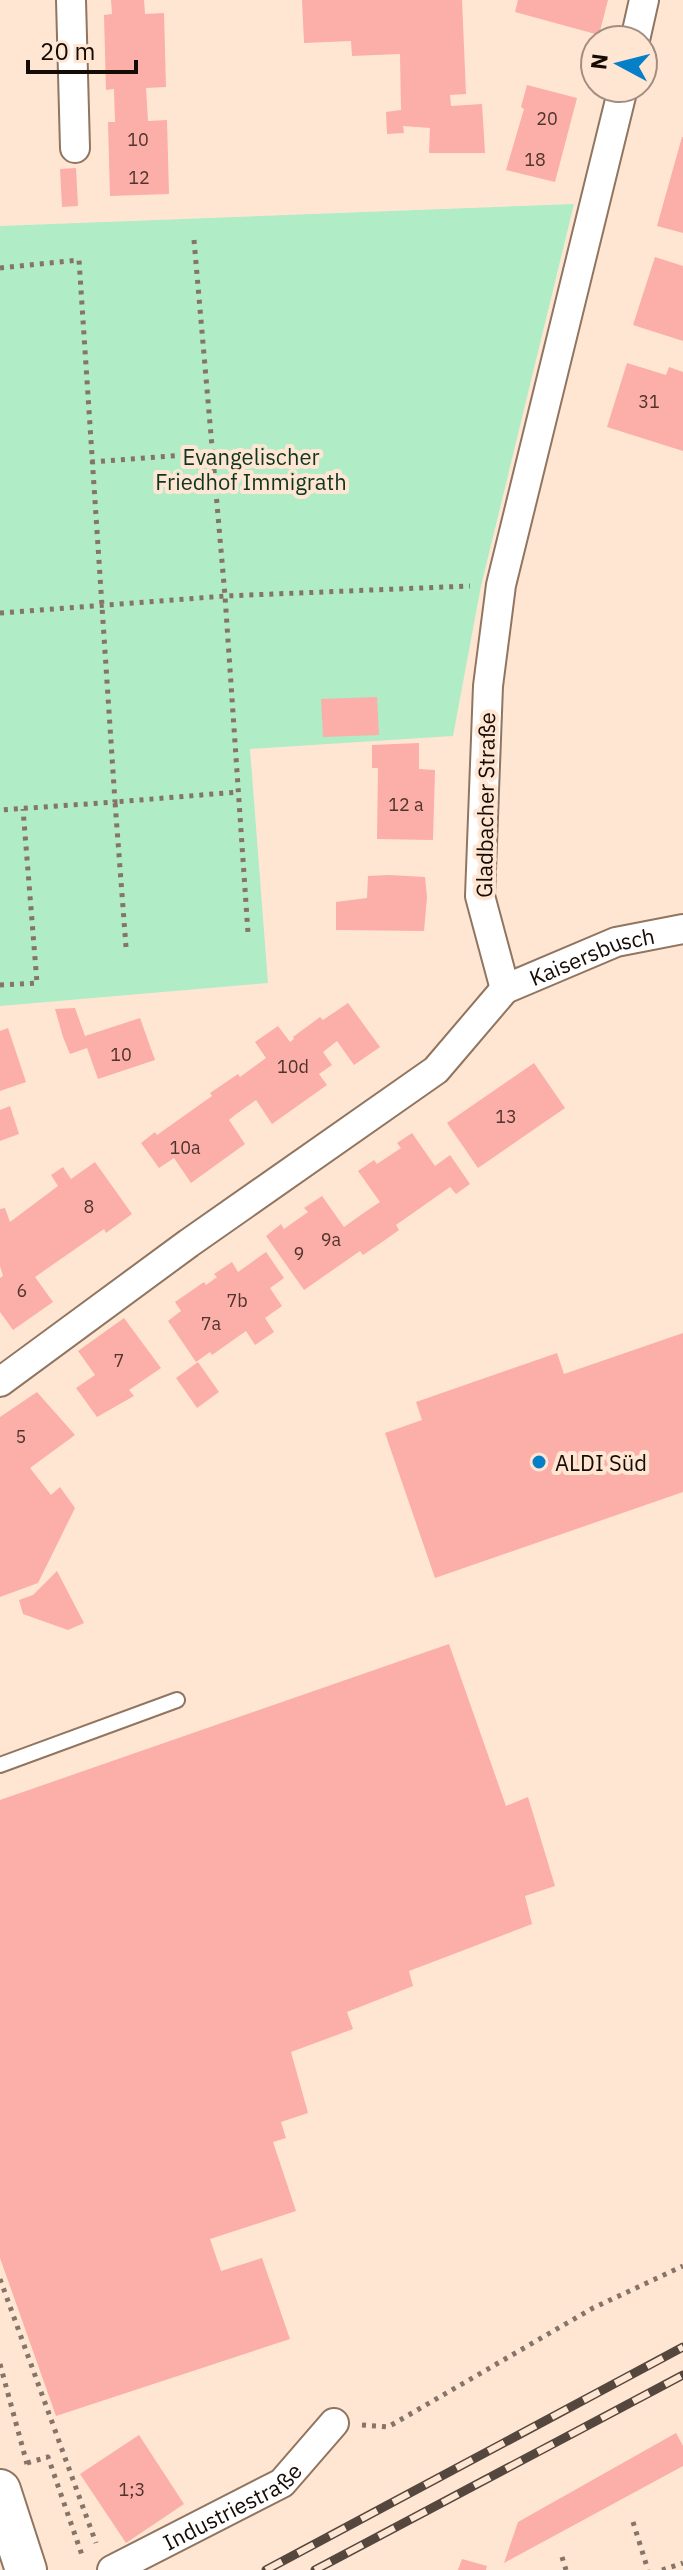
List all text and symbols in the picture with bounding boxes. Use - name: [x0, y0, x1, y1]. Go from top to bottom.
- scale bar: [28, 24, 136, 74]
- north arrow: [579, 24, 659, 104]
- text: 20 m: [40, 35, 95, 67]
- text: N: [583, 52, 614, 71]
- house number: 20: [536, 107, 558, 130]
- house number: 10: [127, 128, 149, 151]
- house number: 18: [524, 148, 546, 171]
- house number: 12: [128, 166, 150, 189]
- house number: 31: [638, 390, 660, 413]
- park label: Evangelischer Friedhof Immigrath: [155, 442, 347, 496]
- street label: Gladbacher Straße: [469, 712, 501, 898]
- house number: 12 a: [388, 793, 424, 816]
- street label: Kaisersbusch: [525, 920, 657, 992]
- house number: 10: [110, 1043, 132, 1066]
- house number: 10d: [277, 1055, 309, 1078]
- house number: 13: [495, 1105, 517, 1128]
- house number: 10a: [169, 1136, 201, 1159]
- house number: 8: [84, 1195, 94, 1218]
- house number: 9a: [321, 1228, 342, 1251]
- house number: 9: [294, 1242, 304, 1265]
- house number: 6: [17, 1279, 27, 1302]
- house number: 7b: [226, 1289, 248, 1312]
- house number: 7a: [201, 1312, 222, 1335]
- house number: 7: [114, 1349, 124, 1372]
- house number: 5: [16, 1425, 26, 1448]
- place label: ALDI Süd: [555, 1448, 647, 1477]
- marker: ALDI Süd: [530, 1453, 548, 1471]
- street label: Industriestraße: [158, 2457, 308, 2556]
- house number: 1;3: [119, 2478, 145, 2501]

